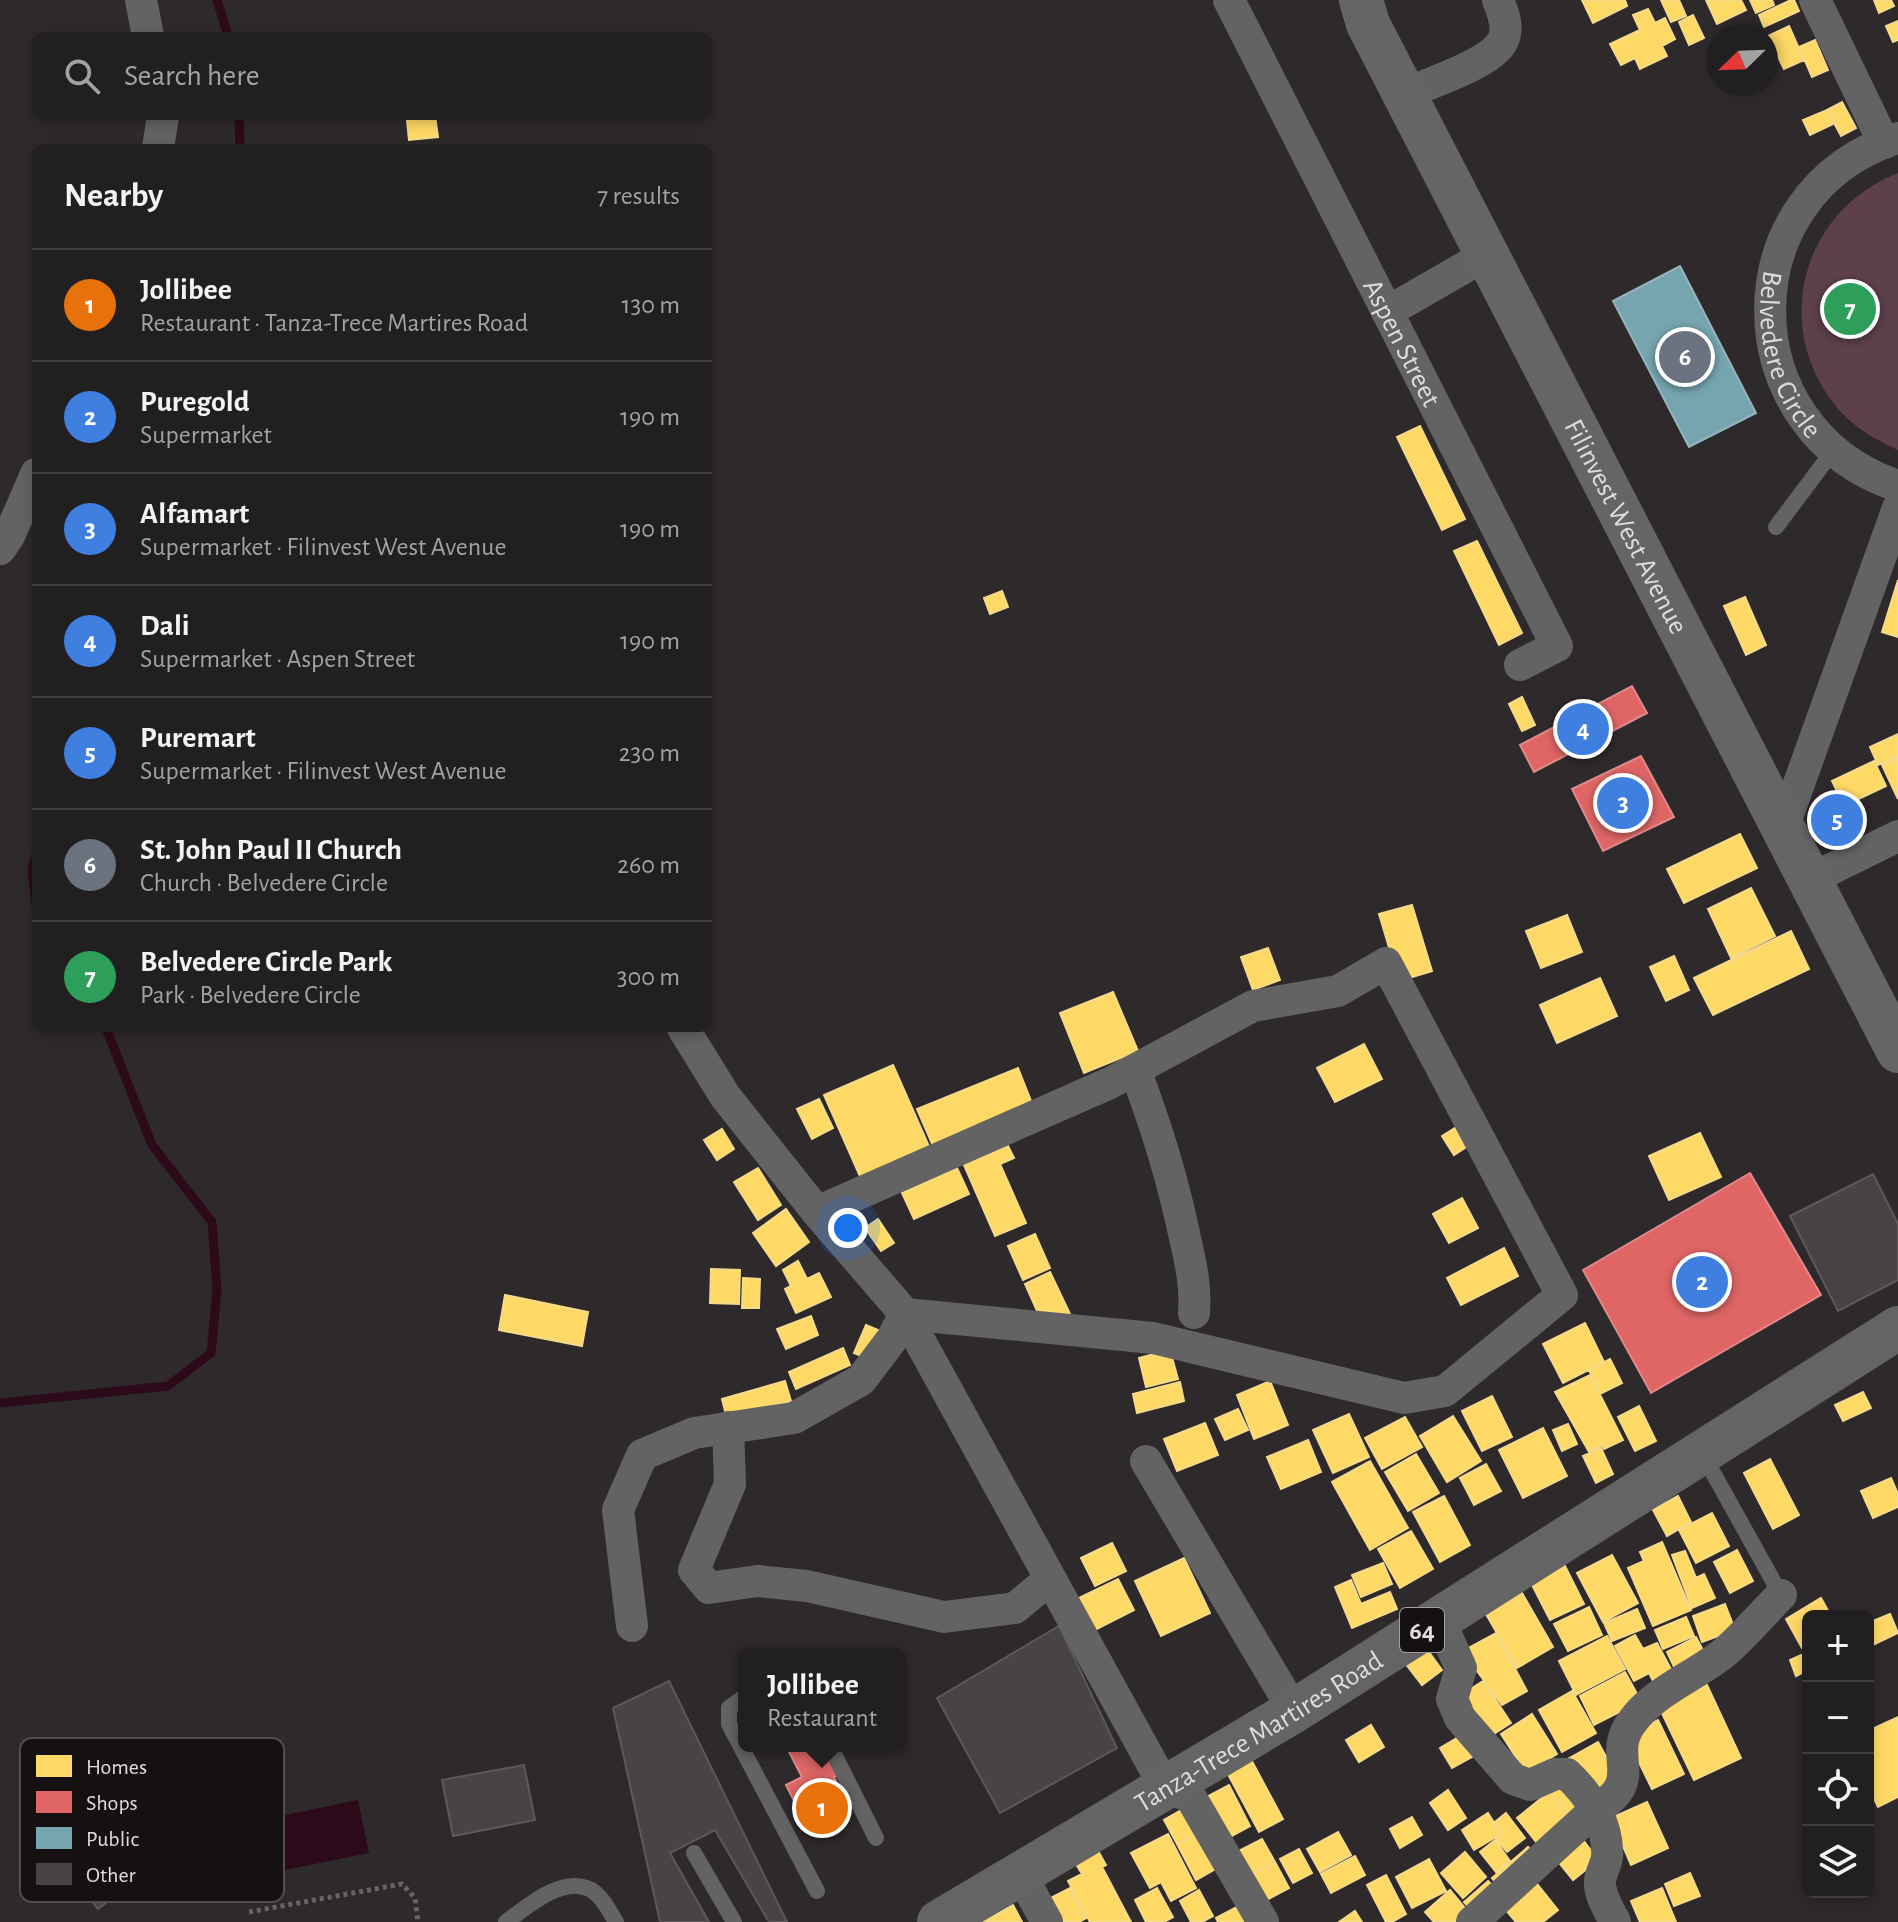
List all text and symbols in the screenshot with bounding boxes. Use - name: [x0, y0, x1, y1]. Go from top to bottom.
- north arrow: [1706, 24, 1778, 96]
- search box: [32, 32, 712, 120]
- icon: search: [60, 54, 104, 98]
- text: Search here: [124, 61, 260, 91]
- text: Nearby: [64, 179, 163, 213]
- text: 7 results: [597, 183, 680, 209]
- street label: Belvedere Circle: [1754, 269, 1826, 444]
- text: Jollibee: [140, 275, 232, 305]
- street label: Aspen Street: [1357, 275, 1445, 412]
- pin: 7: [1824, 279, 1876, 339]
- text: 1: [85, 292, 95, 318]
- text: 130 m: [622, 292, 680, 318]
- text: Restaurant · Tanza-Trece Martires Road: [140, 310, 528, 336]
- pin: 6: [1659, 327, 1711, 387]
- text: Puregold: [140, 387, 250, 417]
- text: 2: [84, 404, 96, 430]
- text: 190 m: [620, 404, 680, 430]
- street label: Filinvest West Avenue: [1559, 415, 1692, 639]
- text: Supermarket: [140, 422, 272, 448]
- text: Alfamart: [140, 499, 249, 529]
- text: 3: [84, 516, 96, 542]
- text: 190 m: [620, 516, 680, 542]
- text: Supermarket · Filinvest West Avenue: [140, 534, 506, 560]
- text: Dali: [140, 611, 190, 641]
- text: 4: [83, 628, 97, 654]
- text: 190 m: [620, 628, 680, 654]
- text: Supermarket · Aspen Street: [140, 646, 415, 672]
- pin: 4: [1557, 699, 1609, 759]
- text: Puremart: [140, 723, 256, 753]
- text: 5: [84, 740, 96, 766]
- text: 230 m: [619, 740, 680, 766]
- text: Supermarket · Filinvest West Avenue: [140, 758, 506, 784]
- pin: 3: [1597, 773, 1649, 833]
- pin: 5: [1811, 790, 1863, 850]
- text: St. John Paul II Church: [140, 835, 402, 865]
- text: 6: [84, 852, 96, 878]
- text: 260 m: [617, 852, 680, 878]
- text: Church · Belvedere Circle: [140, 870, 388, 896]
- text: Belvedere Circle Park: [140, 947, 392, 977]
- text: 7: [84, 964, 96, 990]
- text: 300 m: [617, 964, 680, 990]
- text: Park · Belvedere Circle: [140, 982, 361, 1008]
- your location: [828, 1208, 868, 1248]
- pin: 2: [1676, 1252, 1728, 1312]
- road number: 64: [1400, 1608, 1444, 1652]
- map controls: [1802, 1610, 1874, 1898]
- button: +: [1802, 1610, 1874, 1682]
- street label: Tanza-Trece Martires Road: [1130, 1647, 1388, 1818]
- popup: [738, 1648, 906, 1752]
- text: Jollibee: [767, 1670, 859, 1700]
- button: −: [1802, 1682, 1874, 1754]
- text: Restaurant: [767, 1705, 877, 1731]
- legend: [20, 1738, 284, 1902]
- button: locate: [1802, 1754, 1874, 1826]
- text: Homes: [86, 1756, 147, 1778]
- pin: 1: [796, 1778, 848, 1838]
- text: Shops: [86, 1792, 138, 1814]
- button: layers: [1802, 1826, 1874, 1898]
- text: Public: [86, 1828, 139, 1850]
- text: Other: [86, 1864, 136, 1886]

